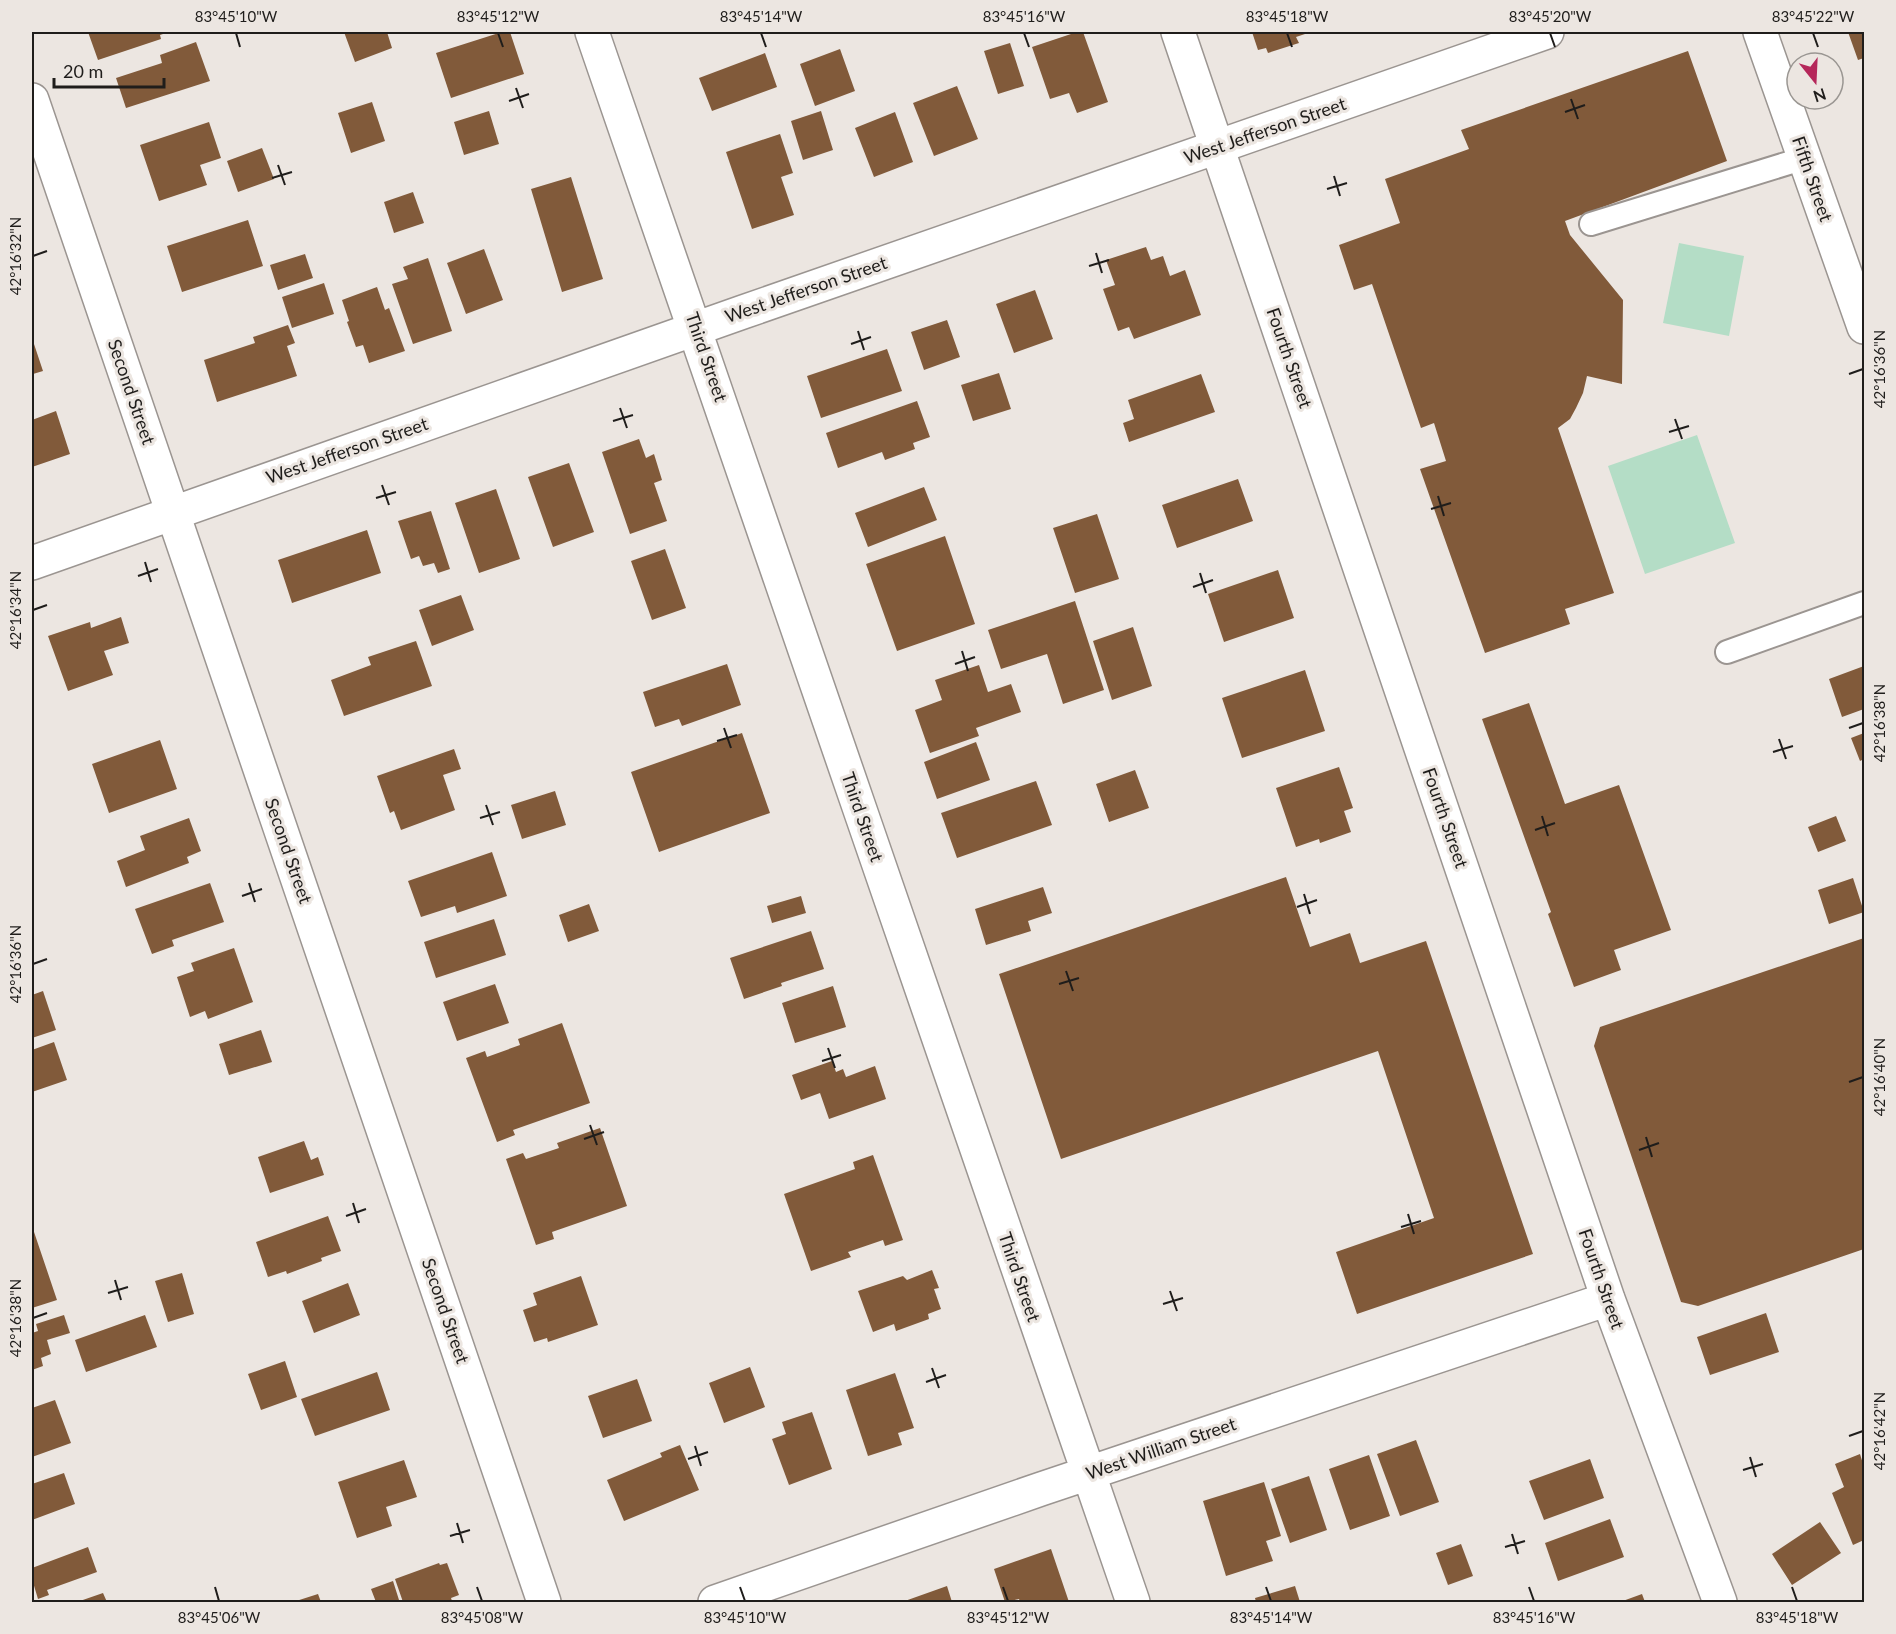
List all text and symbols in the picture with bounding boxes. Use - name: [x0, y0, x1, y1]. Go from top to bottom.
- text: 83°45'10"W: [195, 7, 278, 25]
- text: 83°45'12"W: [457, 7, 540, 25]
- text: 83°45'14"W: [720, 7, 803, 25]
- text: 83°45'16"W: [983, 7, 1066, 25]
- text: 83°45'18"W: [1246, 7, 1329, 25]
- text: 83°45'20"W: [1509, 7, 1592, 25]
- text: 83°45'22"W: [1772, 7, 1855, 25]
- scale bar: [54, 51, 164, 89]
- north arrow: [1785, 51, 1845, 111]
- text: 20 m: [63, 60, 103, 82]
- text: N: [1811, 85, 1829, 107]
- street label: West Jefferson Street: [1181, 92, 1349, 168]
- street label: Fifth Street: [1788, 133, 1838, 225]
- text: 42°16'32"N: [6, 217, 24, 295]
- street label: West Jefferson Street: [722, 251, 890, 327]
- street label: Fourth Street: [1263, 305, 1318, 411]
- street label: Third Street: [681, 309, 733, 405]
- text: 42°16'36"N: [1870, 330, 1888, 408]
- street label: Second Street: [104, 336, 160, 448]
- street label: West Jefferson Street: [263, 412, 431, 488]
- text: 42°16'34"N: [6, 571, 24, 649]
- text: 42°16'38"N: [1870, 684, 1888, 762]
- street label: Fourth Street: [1419, 765, 1474, 871]
- street label: Third Street: [837, 769, 889, 865]
- street label: Second Street: [261, 795, 317, 907]
- text: 42°16'36"N: [6, 925, 24, 1003]
- text: 42°16'40"N: [1870, 1038, 1888, 1116]
- street label: Fourth Street: [1575, 1226, 1630, 1332]
- street label: Third Street: [994, 1229, 1046, 1325]
- street label: Second Street: [418, 1255, 474, 1367]
- text: 42°16'38"N: [6, 1279, 24, 1357]
- text: 42°16'42"N: [1870, 1392, 1888, 1470]
- street label: West William Street: [1083, 1412, 1239, 1484]
- text: 83°45'06"W: [178, 1608, 261, 1626]
- text: 83°45'08"W: [441, 1608, 524, 1626]
- text: 83°45'10"W: [704, 1608, 787, 1626]
- text: 83°45'12"W: [967, 1608, 1050, 1626]
- text: 83°45'14"W: [1230, 1608, 1313, 1626]
- text: 83°45'16"W: [1493, 1608, 1576, 1626]
- text: 83°45'18"W: [1756, 1608, 1839, 1626]

